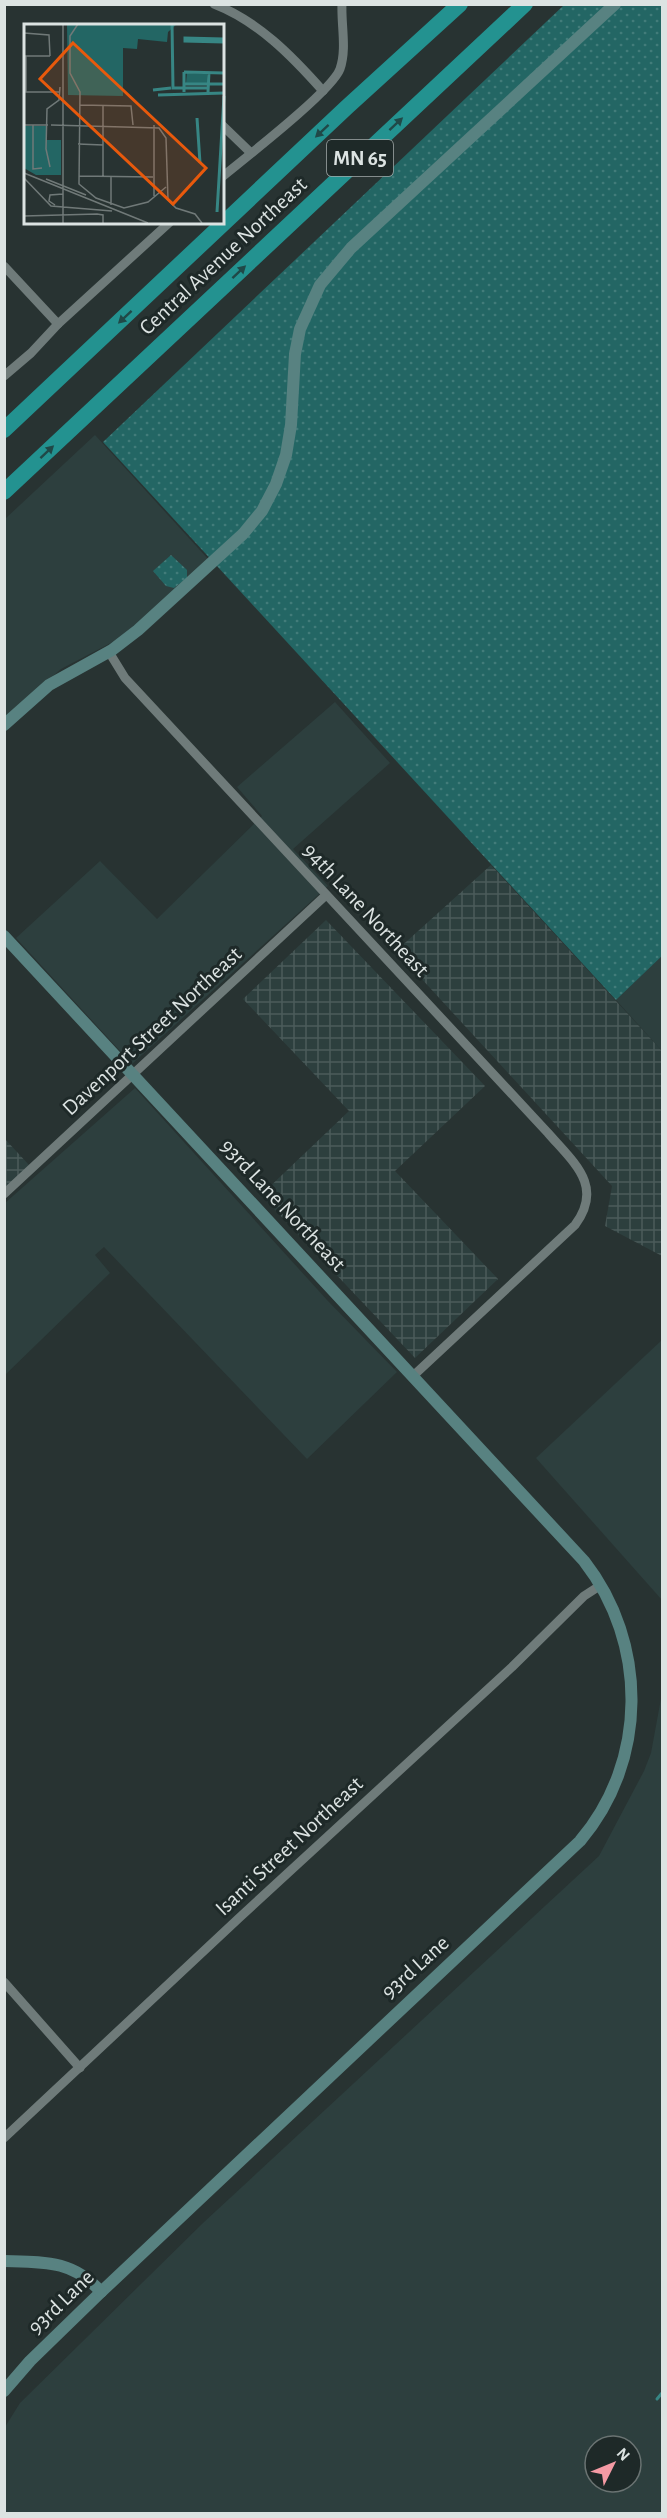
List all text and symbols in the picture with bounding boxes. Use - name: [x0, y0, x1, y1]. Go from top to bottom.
- inset map: [24, 24, 224, 224]
- one-way arrow: [388, 117, 402, 131]
- one-way arrow: [314, 124, 329, 138]
- road number: MN 65: [327, 140, 393, 176]
- street label: Central Avenue Northeast: [135, 173, 311, 339]
- one-way arrow: [231, 265, 246, 279]
- one-way arrow: [118, 310, 132, 324]
- one-way arrow: [40, 446, 54, 460]
- street label: 94th Lane Northeast: [299, 839, 433, 981]
- street label: Davenport Street Northeast: [58, 943, 246, 1119]
- street label: 93rd Lane Northeast: [216, 1135, 350, 1275]
- street label: Isanti Street Northeast: [211, 1772, 367, 1920]
- street label: 93rd Lane: [377, 1931, 453, 2003]
- street label: 93rd Lane: [24, 2266, 98, 2338]
- north arrow: [583, 2434, 643, 2494]
- text: N: [614, 2445, 633, 2464]

